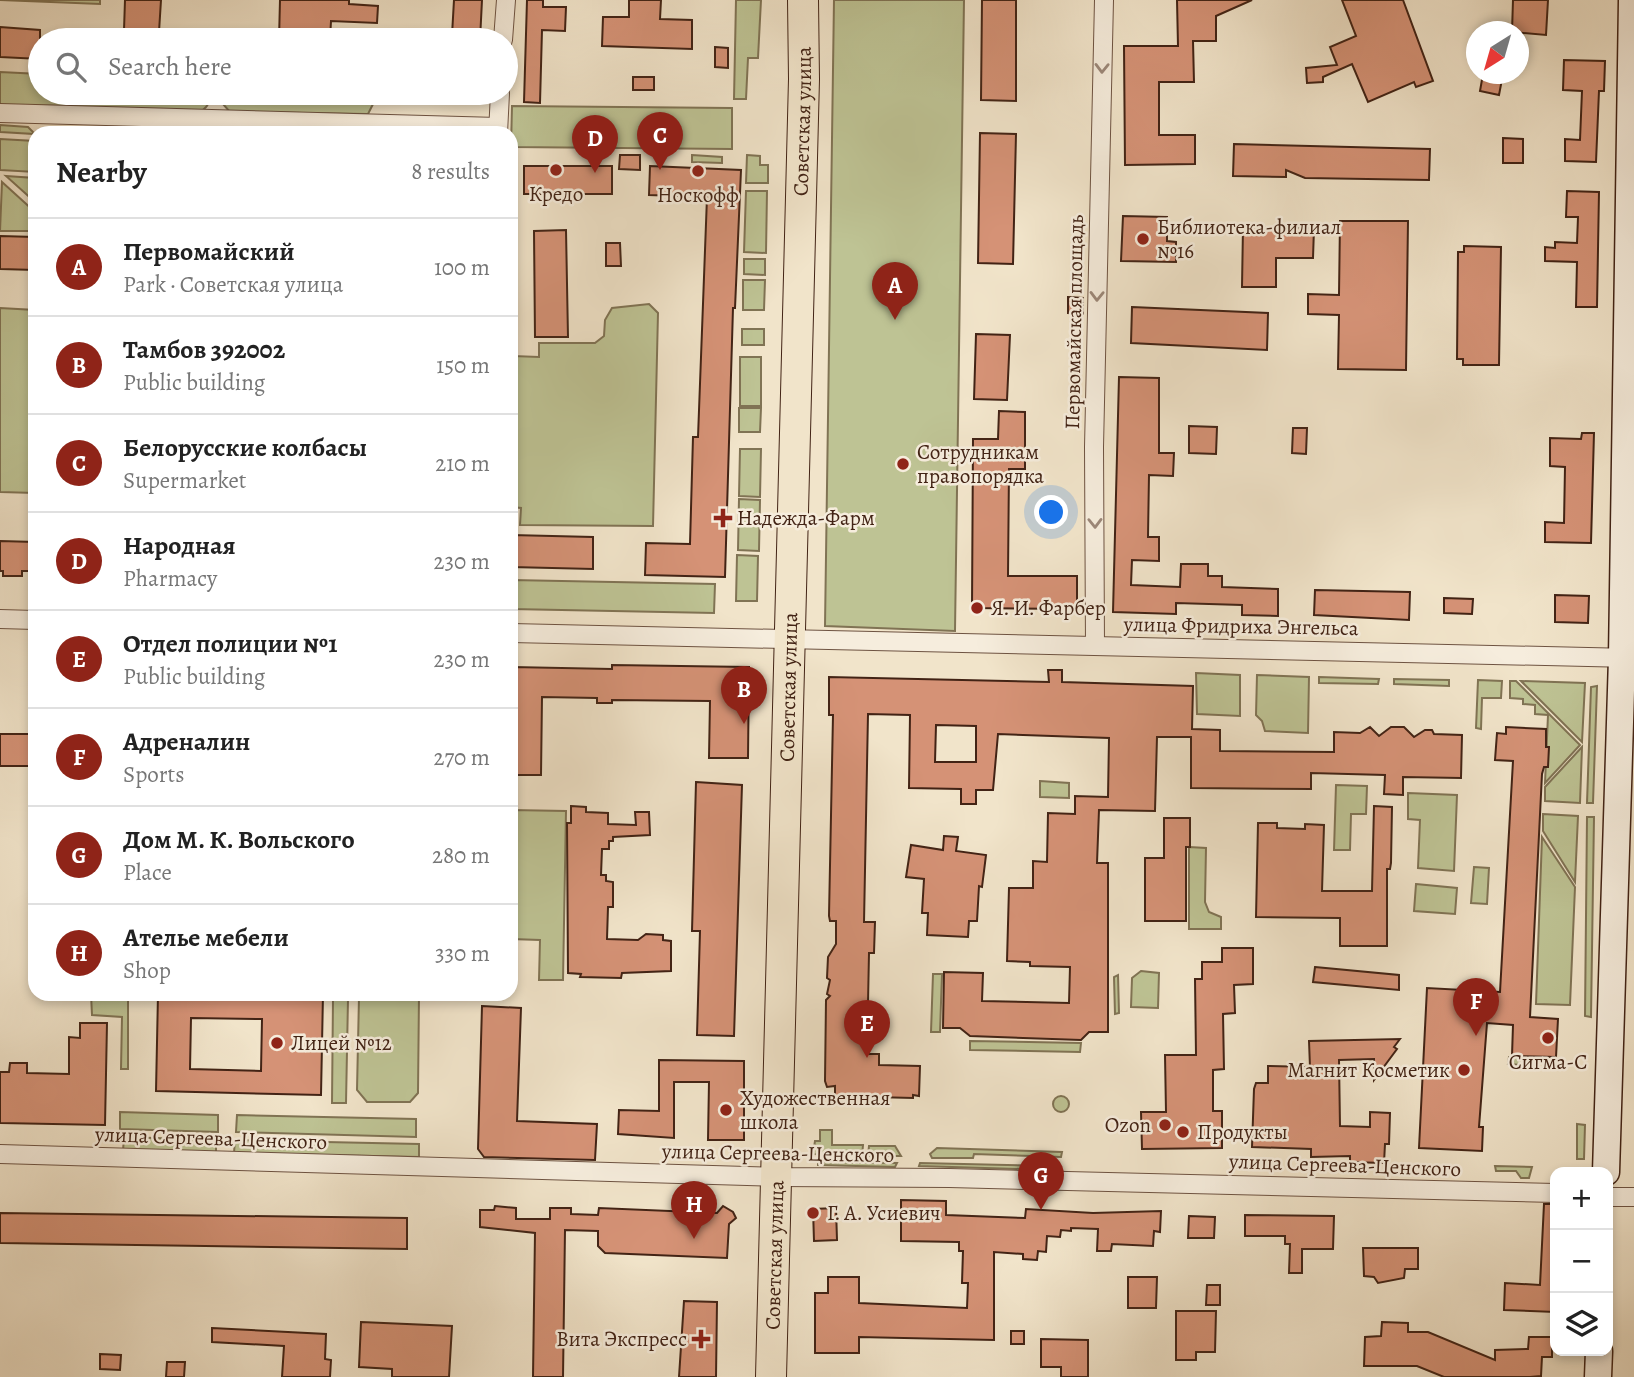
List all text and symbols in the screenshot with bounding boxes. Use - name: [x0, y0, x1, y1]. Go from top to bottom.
- north arrow: [1466, 21, 1529, 84]
- search box: [28, 28, 518, 105]
- street label: Советская улица: [787, 46, 818, 197]
- icon: search: [52, 48, 90, 86]
- text: Search here: [108, 49, 232, 84]
- one-way arrow: [1095, 63, 1110, 74]
- pin: C: [637, 112, 683, 170]
- pin: D: [572, 115, 618, 173]
- text: Nearby: [56, 152, 147, 192]
- text: 8 results: [411, 156, 490, 187]
- marker: Кредо: [548, 162, 564, 178]
- marker: Носкофф: [690, 163, 706, 179]
- place label: Кредо: [529, 180, 583, 208]
- place label: Носкофф: [657, 181, 739, 209]
- place label: Библиотека-филиал №16: [1157, 213, 1341, 265]
- street label: Первомайская площадь: [1058, 214, 1090, 430]
- marker: Библиотека-филиал №16: [1135, 231, 1151, 247]
- text: Первомайский: [123, 234, 295, 269]
- text: A: [72, 252, 86, 283]
- text: 100 m: [434, 252, 490, 283]
- pin: A: [872, 262, 918, 320]
- text: Park · Советская улица: [123, 269, 343, 300]
- one-way arrow: [1090, 290, 1105, 301]
- text: Тамбов 392002: [123, 332, 285, 367]
- text: B: [72, 350, 86, 381]
- text: 150 m: [436, 350, 490, 381]
- text: Public building: [123, 367, 265, 398]
- text: Белорусские колбасы: [123, 430, 367, 465]
- place label: Сотрудникам правопорядка: [917, 438, 1044, 490]
- text: C: [72, 448, 86, 479]
- text: 210 m: [435, 448, 490, 479]
- marker: Сотрудникам правопорядка: [895, 456, 911, 472]
- text: Supermarket: [123, 465, 246, 496]
- your location: [1034, 495, 1068, 529]
- place label: Надежда-Фарм: [737, 504, 875, 532]
- marker: Надежда-Фарм: [715, 510, 731, 526]
- one-way arrow: [1087, 518, 1103, 529]
- text: Народная: [123, 528, 236, 563]
- text: D: [71, 546, 87, 577]
- text: 230 m: [434, 546, 490, 577]
- text: Pharmacy: [123, 563, 217, 594]
- place label: Я. И. Фарбер: [991, 594, 1106, 622]
- marker: Я. И. Фарбер: [969, 600, 985, 616]
- street label: улица Фридриха Энгельса: [1122, 610, 1359, 642]
- street label: Советская улица: [773, 612, 804, 762]
- text: Отдел полиции №1: [123, 626, 337, 661]
- text: E: [72, 644, 86, 675]
- text: 230 m: [434, 644, 490, 675]
- text: Public building: [123, 661, 265, 692]
- pin: B: [721, 666, 767, 724]
- text: Адреналин: [123, 724, 250, 759]
- text: F: [73, 742, 85, 773]
- text: 270 m: [433, 742, 490, 773]
- text: Sports: [123, 759, 184, 790]
- text: Дом М. К. Вольского: [123, 822, 355, 857]
- text: G: [71, 840, 87, 871]
- text: 280 m: [432, 840, 490, 871]
- text: Place: [123, 857, 172, 888]
- text: Ателье мебели: [123, 920, 289, 955]
- text: H: [70, 938, 88, 969]
- text: 330 m: [435, 938, 490, 969]
- text: Shop: [123, 955, 171, 986]
- pin: F: [1453, 978, 1499, 1036]
- pin: E: [844, 1000, 890, 1058]
- place label: Лицей №12: [291, 1029, 392, 1057]
- marker: Сигма-С: [1540, 1030, 1556, 1046]
- marker: Лицей №12: [269, 1035, 285, 1051]
- place label: Сигма-С: [1509, 1048, 1587, 1076]
- place label: Магнит Косметик: [1287, 1056, 1450, 1084]
- marker: Магнит Косметик: [1456, 1062, 1472, 1078]
- place label: Художественная школа: [740, 1084, 890, 1136]
- marker: Художественная школа: [718, 1102, 734, 1118]
- place label: Ozon: [1105, 1111, 1151, 1139]
- marker: Ozon: [1157, 1117, 1173, 1133]
- place label: Продукты: [1197, 1118, 1288, 1146]
- street label: улица Сергеева-Ценского: [93, 1120, 328, 1156]
- marker: Продукты: [1175, 1124, 1191, 1140]
- street label: улица Сергеева-Ценского: [661, 1137, 894, 1169]
- street label: улица Сергеева-Ценского: [1227, 1147, 1462, 1183]
- pin: G: [1018, 1152, 1064, 1210]
- map controls: [1550, 1167, 1613, 1356]
- button: +: [1550, 1167, 1613, 1230]
- street label: Советская улица: [758, 1180, 791, 1330]
- pin: H: [671, 1181, 717, 1239]
- place label: Г. А. Усиевич: [827, 1199, 941, 1227]
- marker: Г. А. Усиевич: [805, 1205, 821, 1221]
- button: −: [1550, 1230, 1613, 1293]
- button: layers: [1550, 1293, 1613, 1356]
- place label: Вита Экспресс: [556, 1325, 687, 1353]
- marker: Вита Экспресс: [693, 1331, 709, 1347]

